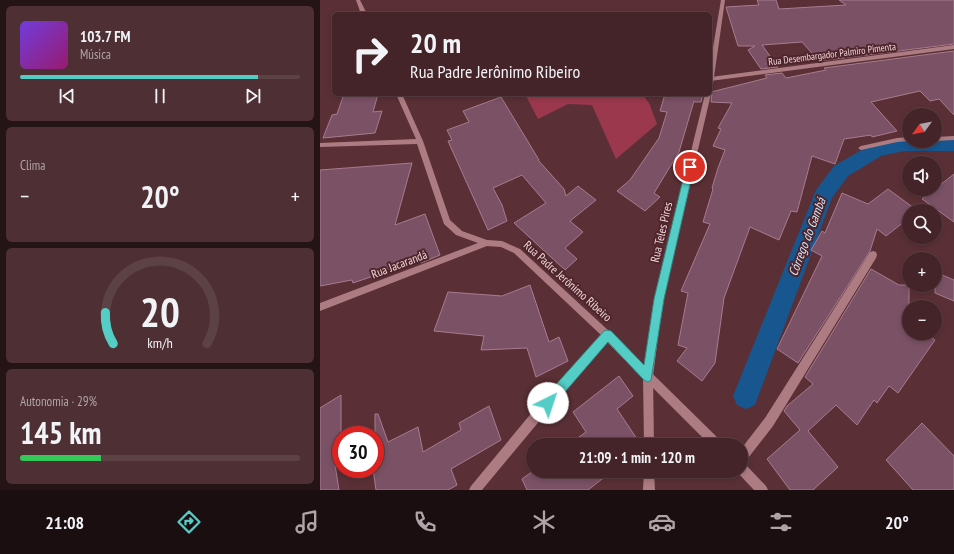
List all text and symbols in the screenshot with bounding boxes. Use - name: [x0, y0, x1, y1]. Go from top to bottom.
- text: 20 m: [410, 24, 461, 61]
- text: 103.7 FM: [80, 27, 131, 46]
- icon: right: [344, 28, 396, 80]
- street label: Rua Desembargador Palmiro Pimenta: [767, 40, 897, 68]
- text: Música: [80, 46, 111, 63]
- text: Rua Padre Jerônimo Ribeiro: [410, 60, 580, 83]
- icon: previous: [56, 85, 78, 107]
- icon: pause: [149, 85, 171, 107]
- icon: next: [242, 85, 264, 107]
- north arrow: [902, 108, 942, 148]
- map controls: [902, 108, 942, 340]
- pin: [673, 150, 707, 184]
- icon: arrive: [679, 156, 701, 178]
- button: sound: [902, 156, 942, 196]
- text: Clima: [20, 157, 45, 174]
- text: 20°: [140, 177, 180, 216]
- text: −: [20, 182, 29, 210]
- text: +: [291, 182, 300, 210]
- water label: Córrego do Gambá: [784, 195, 830, 279]
- street label: Rua Teles Pires: [647, 200, 675, 264]
- button: search: [902, 204, 942, 244]
- street label: Rua Padre Jerônimo Ribeiro: [521, 237, 615, 325]
- street label: Rua Jacarandá: [369, 246, 429, 281]
- button: +: [902, 252, 942, 292]
- text: 20: [140, 284, 180, 337]
- button: −: [902, 300, 942, 340]
- text: km/h: [147, 332, 173, 351]
- position arrow: [527, 382, 569, 424]
- text: Autonomia · 29%: [20, 393, 97, 410]
- text: 145 km: [20, 413, 101, 452]
- speed limit sign: 30: [332, 426, 384, 478]
- text: 21:09 · 1 min · 120 m: [579, 448, 695, 467]
- icon: directions: [175, 508, 203, 536]
- icon: music: [293, 508, 321, 536]
- icon: phone: [411, 508, 439, 536]
- icon: climate: [530, 508, 558, 536]
- icon: car: [648, 508, 676, 536]
- icon: filters: [767, 508, 795, 536]
- text: 21:08: [45, 511, 84, 534]
- text: 20°: [885, 511, 909, 534]

